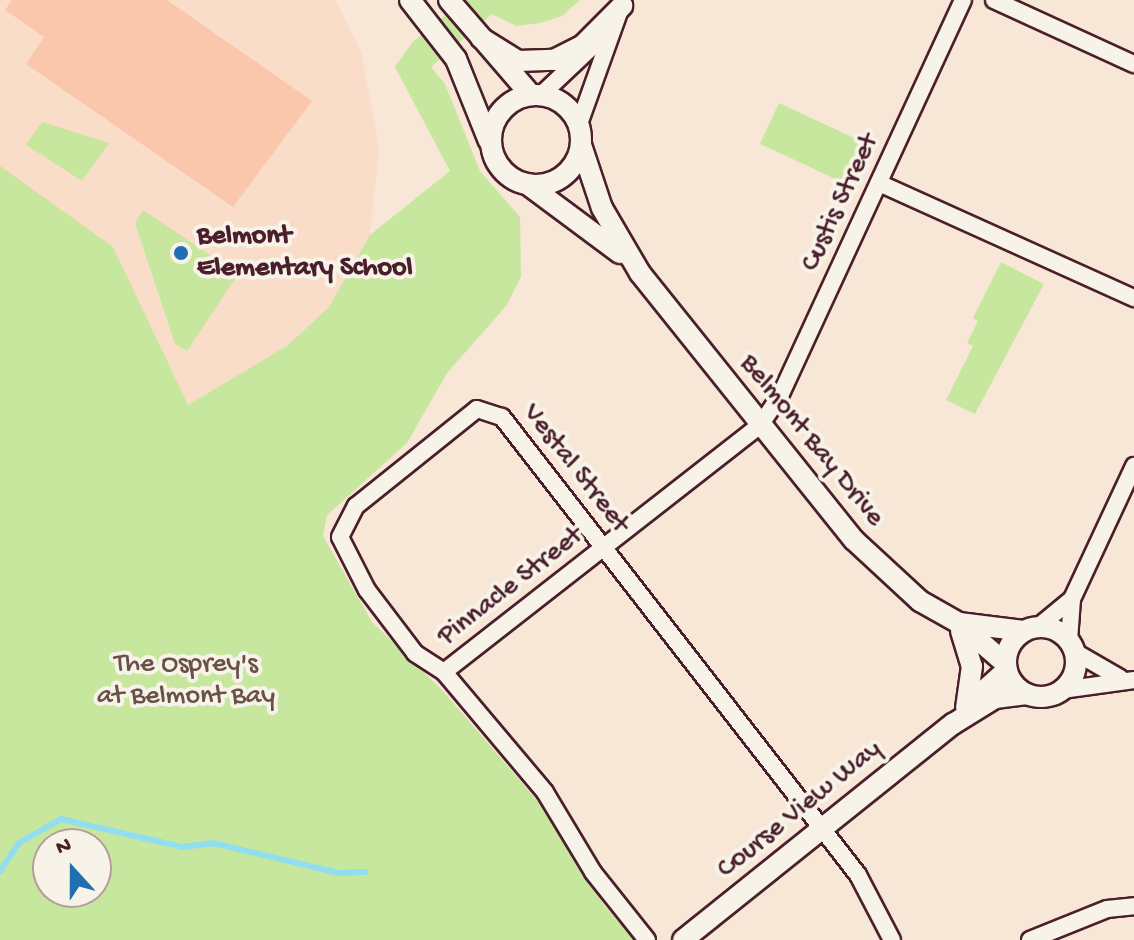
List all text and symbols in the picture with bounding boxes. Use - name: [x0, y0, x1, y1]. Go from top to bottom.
- street label: Custis Street: [795, 129, 887, 277]
- place label: Belmont Elementary School: [197, 220, 413, 286]
- marker: Belmont Elementary School: [172, 244, 190, 262]
- street label: Belmont Bay Drive: [731, 348, 891, 534]
- street label: Vestal Street: [514, 398, 636, 540]
- street label: Pinnacle Street: [432, 520, 590, 654]
- park label: The Osprey's at Belmont Bay: [97, 648, 275, 714]
- street label: Course View Way: [711, 733, 889, 887]
- north arrow: [32, 828, 112, 908]
- text: N: [53, 833, 75, 862]

